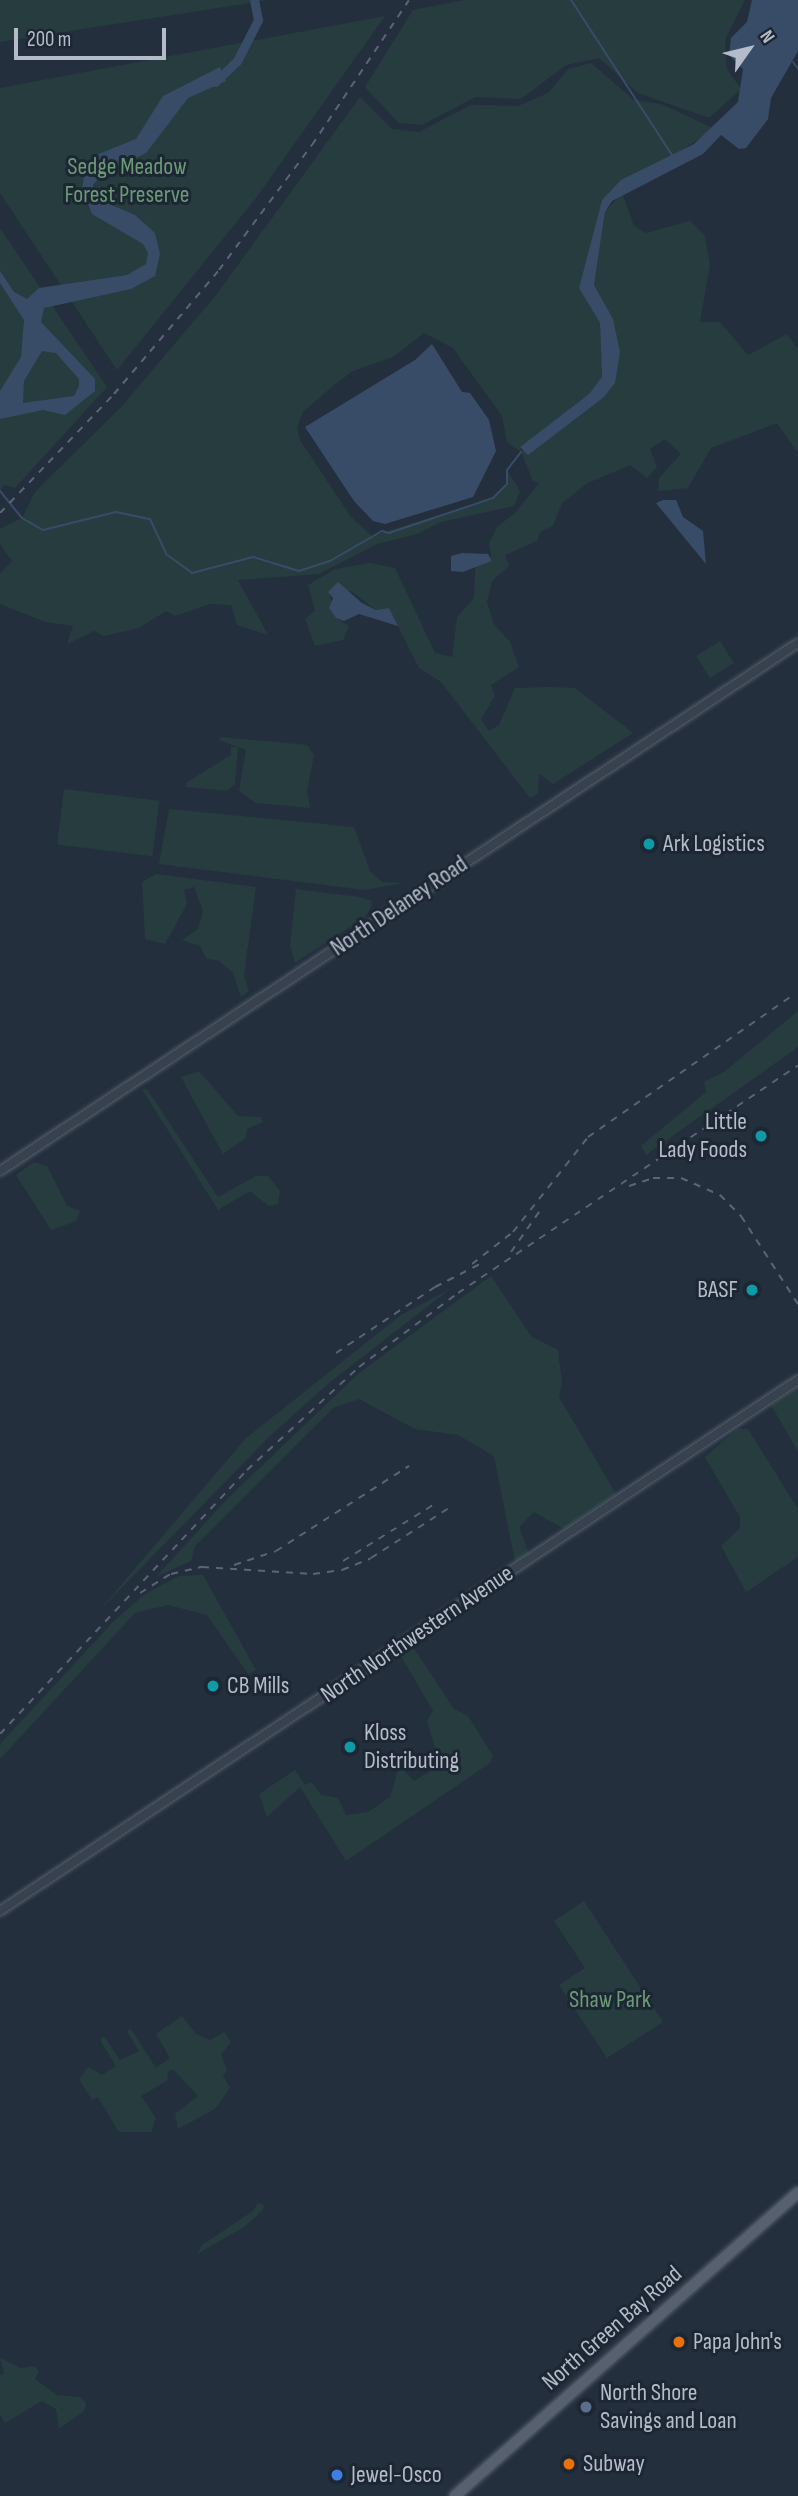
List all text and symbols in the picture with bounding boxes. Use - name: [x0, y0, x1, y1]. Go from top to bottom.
- scale bar: [18, 14, 170, 58]
- north arrow: [714, 14, 784, 84]
- text: N: [754, 26, 779, 48]
- text: 200 m: [27, 27, 71, 52]
- park label: Sedge Meadow Forest Preserve: [65, 153, 189, 209]
- place label: Ark Logistics: [663, 830, 765, 858]
- marker: Ark Logistics: [641, 836, 657, 852]
- street label: North Delaney Road: [325, 850, 473, 962]
- place label: Little Lady Foods: [658, 1108, 747, 1164]
- marker: Little Lady Foods: [753, 1128, 769, 1144]
- place label: BASF: [697, 1276, 738, 1304]
- marker: BASF: [744, 1282, 760, 1298]
- street label: North Northwestern Avenue: [315, 1559, 519, 1709]
- place label: CB Mills: [227, 1672, 289, 1700]
- marker: CB Mills: [205, 1678, 221, 1694]
- place label: Kloss Distributing: [364, 1719, 459, 1775]
- marker: Kloss Distributing: [342, 1739, 358, 1755]
- park label: Shaw Park: [569, 1986, 651, 2014]
- street label: North Green Bay Road: [536, 2260, 688, 2396]
- place label: Papa John's: [693, 2328, 782, 2356]
- marker: Papa John's: [671, 2334, 687, 2350]
- place label: North Shore Savings and Loan: [600, 2379, 737, 2435]
- marker: North Shore Savings and Loan: [578, 2399, 594, 2415]
- place label: Subway: [583, 2450, 645, 2478]
- marker: Subway: [561, 2456, 577, 2472]
- place label: Jewel-Osco: [351, 2461, 442, 2489]
- marker: Jewel-Osco: [329, 2467, 345, 2483]

